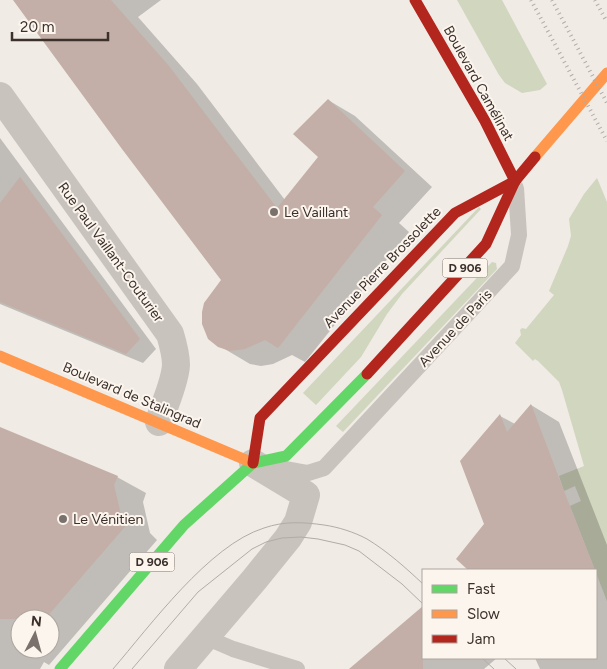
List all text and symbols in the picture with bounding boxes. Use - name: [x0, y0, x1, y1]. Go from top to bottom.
- scale bar: [12, 10, 109, 42]
- text: 20 m: [20, 18, 54, 36]
- street label: Boulevard Camélinat: [440, 23, 517, 144]
- street label: Rue Paul Vaillant-Couturier: [54, 179, 167, 326]
- street label: Avenue Pierre Brossolette: [320, 203, 445, 331]
- place label: Le Vaillant: [284, 204, 348, 221]
- marker: Le Vaillant: [268, 206, 280, 218]
- road number: D 906: [442, 258, 488, 278]
- street label: Avenue de Paris: [415, 286, 496, 371]
- street label: Boulevard de Stalingrad: [60, 359, 203, 432]
- place label: Le Vénitien: [73, 511, 143, 528]
- marker: Le Vénitien: [57, 513, 69, 525]
- road number: D 906: [130, 552, 174, 572]
- legend: [422, 569, 597, 659]
- text: Fast: [467, 580, 496, 598]
- text: Slow: [467, 605, 500, 623]
- north arrow: [10, 609, 60, 659]
- text: N: [30, 613, 43, 631]
- text: Jam: [467, 630, 495, 648]

